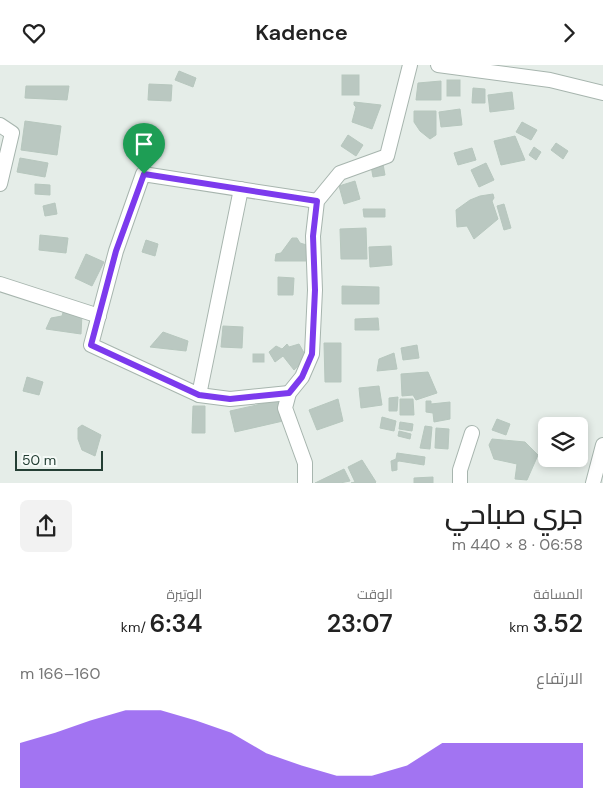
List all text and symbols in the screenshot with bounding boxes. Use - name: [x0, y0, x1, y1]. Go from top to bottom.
- text: Kadence: [255, 18, 348, 47]
- icon: heart: [20, 19, 48, 47]
- icon: forward: [555, 19, 583, 47]
- pin: [123, 123, 165, 174]
- icon: arrive: [130, 130, 158, 158]
- map controls: [538, 417, 588, 467]
- button: layers: [538, 417, 588, 467]
- scale bar: [15, 448, 102, 471]
- text: 50 m: [22, 451, 56, 469]
- text: جري صباحي: [445, 496, 583, 533]
- button: share: [20, 500, 72, 552]
- text: 06:58 · 8 × 440 m: [452, 534, 583, 555]
- text: الوتيرة: [166, 585, 202, 603]
- text: الوقت: [357, 585, 393, 603]
- text: المسافة: [533, 585, 583, 603]
- text: 6:34: [150, 607, 202, 640]
- text: 23:07: [327, 607, 393, 640]
- text: 3.52: [532, 607, 583, 640]
- text: /km: [121, 618, 150, 636]
- text: km: [509, 618, 532, 636]
- text: 160–166 m: [20, 663, 100, 684]
- text: الارتفاع: [536, 668, 583, 689]

